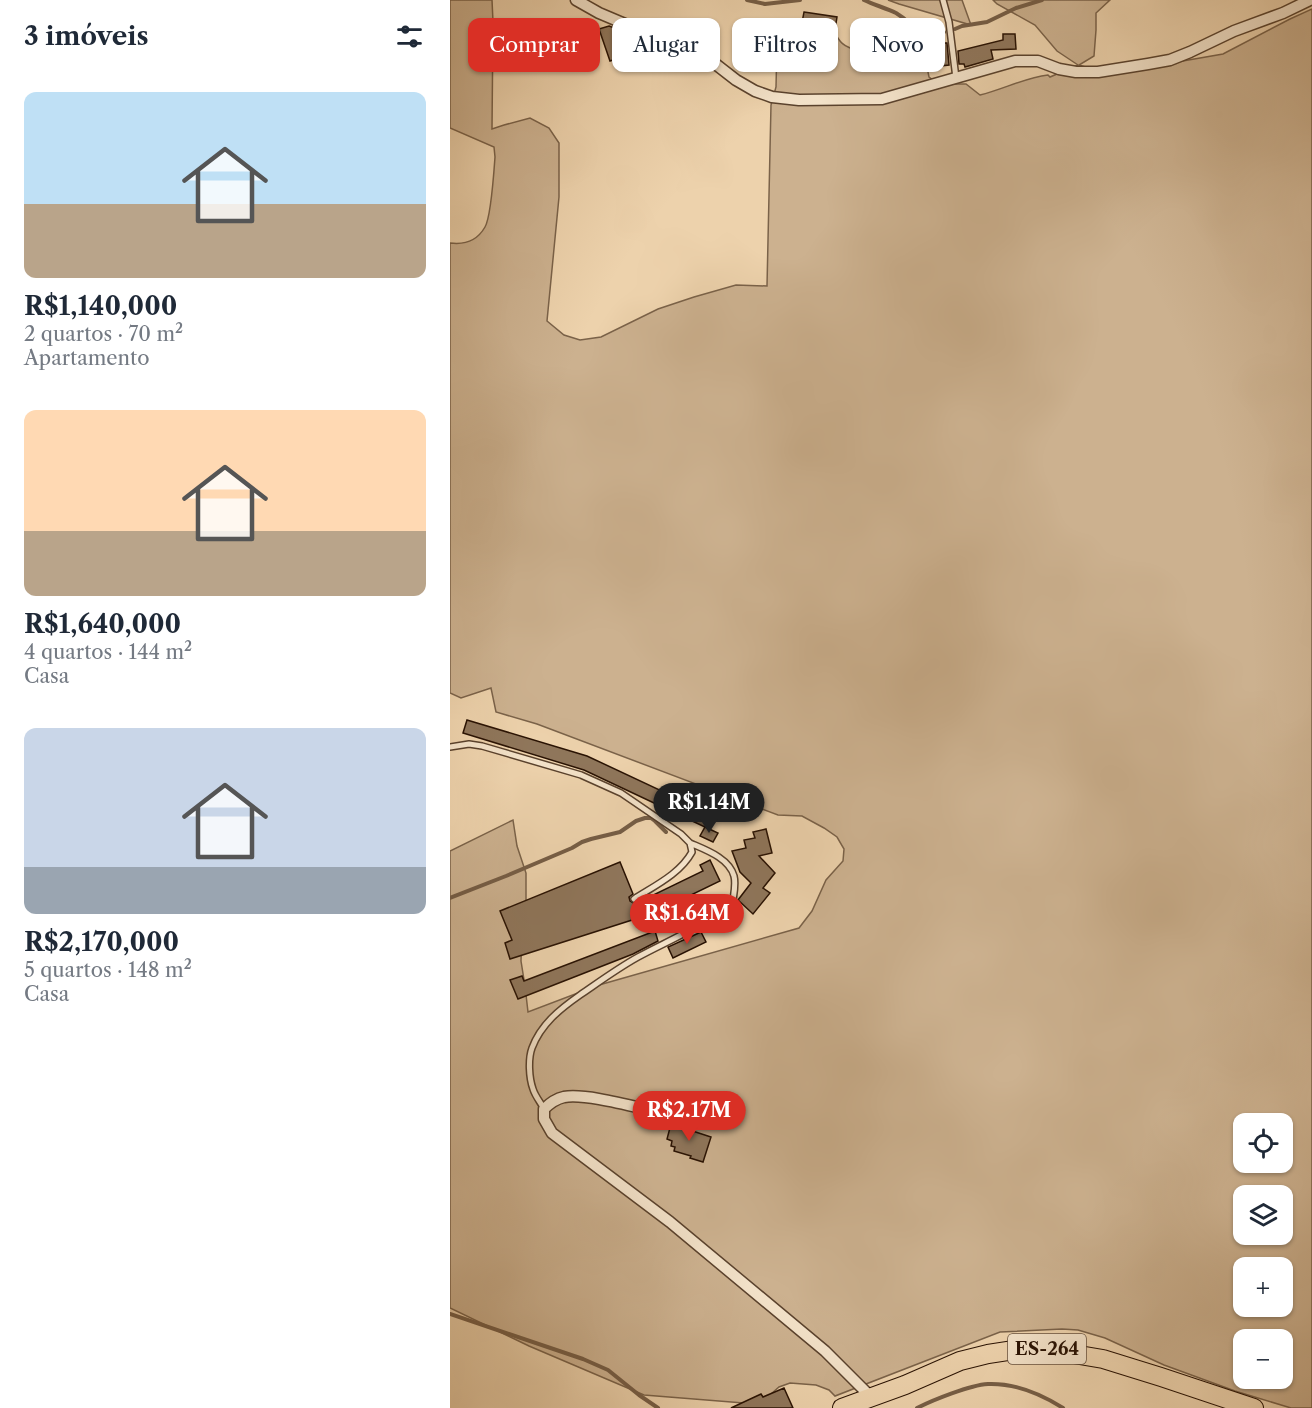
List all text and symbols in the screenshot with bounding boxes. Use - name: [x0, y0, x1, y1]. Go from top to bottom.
- chip: Comprar: [468, 18, 600, 72]
- chip: Alugar: [612, 18, 720, 72]
- chip: Filtros: [732, 18, 838, 72]
- chip: Novo: [850, 18, 945, 72]
- text: 3 imóveis: [24, 20, 149, 52]
- icon: filters: [393, 20, 426, 53]
- icon: home: [171, 131, 279, 239]
- text: R$1,140,000: [24, 290, 177, 322]
- text: 2 quartos · 70 m²: [24, 322, 183, 346]
- text: Apartamento: [24, 346, 149, 370]
- icon: home: [171, 449, 279, 557]
- text: R$1,640,000: [24, 608, 181, 640]
- text: 4 quartos · 144 m²: [24, 640, 192, 664]
- text: Casa: [24, 664, 69, 688]
- icon: home: [171, 767, 279, 875]
- pin: R$1.14M: [654, 783, 764, 834]
- text: R$1.14M: [667, 790, 751, 814]
- pin: R$1.64M: [632, 894, 742, 945]
- text: R$1.64M: [644, 901, 730, 925]
- text: R$2,170,000: [24, 926, 179, 958]
- text: 5 quartos · 148 m²: [24, 958, 192, 982]
- text: Casa: [24, 982, 69, 1006]
- pin: R$2.17M: [634, 1091, 744, 1142]
- text: R$2.17M: [647, 1098, 731, 1122]
- map controls: [1233, 1113, 1293, 1389]
- button: locate: [1233, 1113, 1293, 1173]
- button: layers: [1233, 1185, 1293, 1245]
- button: +: [1233, 1257, 1293, 1317]
- button: −: [1233, 1329, 1293, 1389]
- road number: ES-264: [1008, 1334, 1086, 1364]

